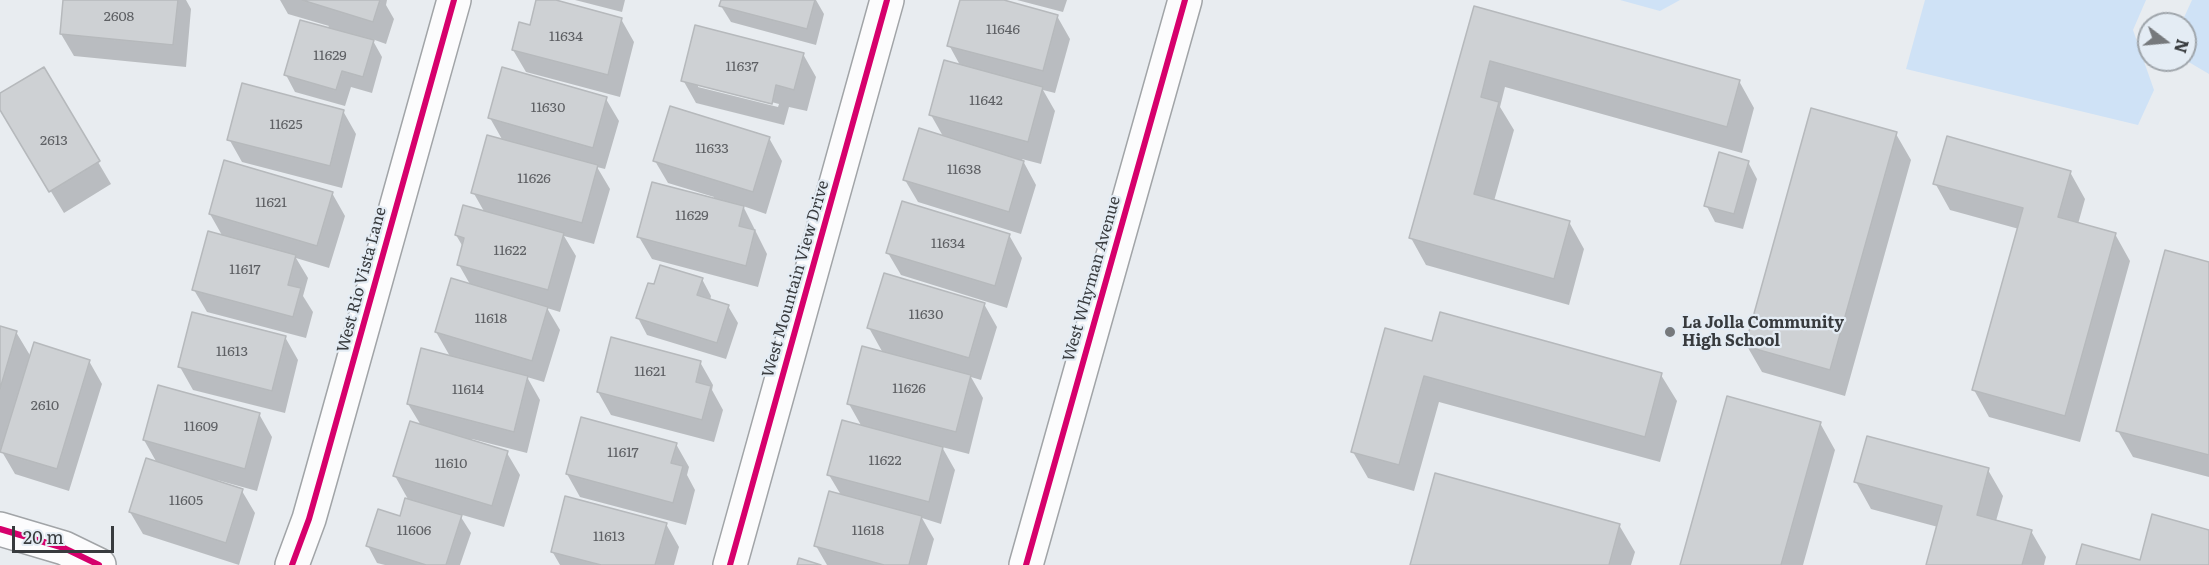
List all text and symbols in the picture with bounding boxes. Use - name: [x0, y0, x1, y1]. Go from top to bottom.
- house number: 2608: [104, 9, 134, 25]
- north arrow: [2137, 12, 2197, 72]
- house number: 11646: [986, 22, 1020, 38]
- house number: 11634: [549, 29, 583, 45]
- text: N: [2169, 37, 2196, 56]
- house number: 11629: [313, 48, 347, 64]
- house number: 11637: [725, 59, 759, 75]
- house number: 11642: [969, 93, 1003, 109]
- house number: 11630: [531, 100, 565, 116]
- house number: 11625: [269, 117, 303, 133]
- house number: 2613: [40, 133, 68, 149]
- house number: 11633: [695, 141, 729, 157]
- house number: 11638: [947, 162, 981, 178]
- house number: 11626: [517, 171, 551, 187]
- street label: West Mountain View Drive: [759, 178, 833, 380]
- street label: West Whyman Avenue: [1059, 194, 1125, 364]
- house number: 11621: [255, 195, 287, 211]
- street label: West Rio Vista Lane: [333, 205, 391, 355]
- house number: 11629: [675, 208, 709, 224]
- house number: 11634: [931, 236, 965, 252]
- house number: 11622: [493, 243, 527, 259]
- house number: 11617: [229, 262, 261, 278]
- house number: 11630: [909, 307, 943, 323]
- house number: 11618: [475, 311, 507, 327]
- place label: La Jolla Community High School: [1682, 313, 1844, 351]
- marker: La Jolla Community High School: [1663, 325, 1677, 339]
- house number: 11613: [216, 344, 248, 360]
- house number: 11621: [634, 364, 666, 380]
- house number: 11626: [892, 381, 926, 397]
- house number: 11614: [452, 382, 484, 398]
- house number: 2610: [31, 398, 59, 414]
- house number: 11609: [184, 419, 218, 435]
- house number: 11617: [607, 445, 639, 461]
- house number: 11622: [868, 453, 902, 469]
- house number: 11610: [435, 456, 467, 472]
- house number: 11605: [169, 493, 203, 509]
- scale bar: [15, 514, 117, 552]
- text: 20 m: [23, 523, 64, 550]
- house number: 11606: [397, 523, 431, 539]
- house number: 11618: [852, 523, 884, 539]
- house number: 11613: [593, 529, 625, 545]

